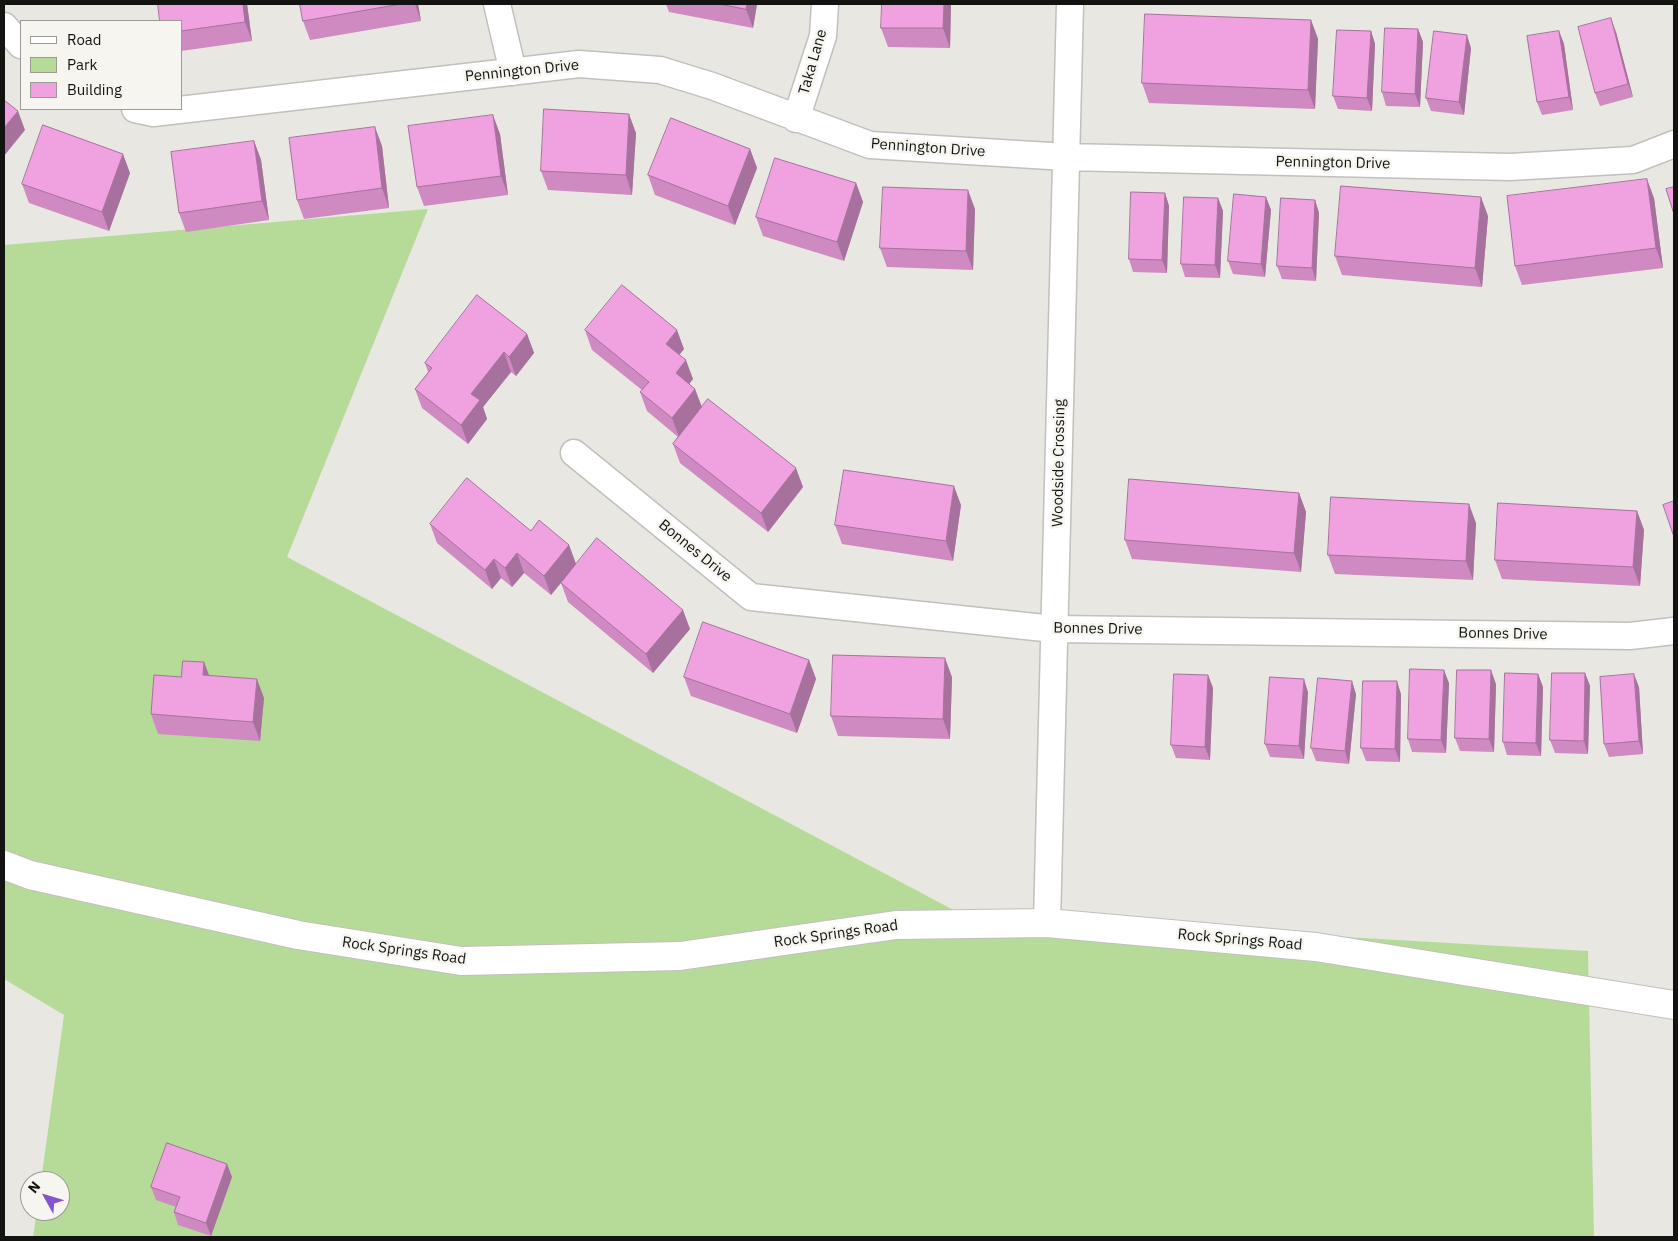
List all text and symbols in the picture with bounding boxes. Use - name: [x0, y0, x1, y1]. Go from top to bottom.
- legend: [20, 20, 182, 110]
- street label: Taka Lane: [795, 27, 831, 97]
- text: Road: [67, 30, 102, 49]
- text: Park: [67, 55, 97, 74]
- street label: Pennington Drive: [464, 56, 580, 86]
- text: Building: [67, 80, 122, 99]
- street label: Pennington Drive: [870, 135, 986, 161]
- street label: Pennington Drive: [1275, 153, 1391, 173]
- street label: Woodside Crossing: [1049, 399, 1069, 527]
- street label: Bonnes Drive: [655, 516, 735, 586]
- street label: Bonnes Drive: [1053, 619, 1143, 639]
- street label: Bonnes Drive: [1458, 624, 1548, 644]
- street label: Rock Springs Road: [773, 916, 899, 952]
- street label: Rock Springs Road: [1177, 926, 1303, 954]
- street label: Rock Springs Road: [341, 933, 467, 969]
- north arrow: [20, 1171, 70, 1221]
- text: N: [24, 1178, 44, 1197]

